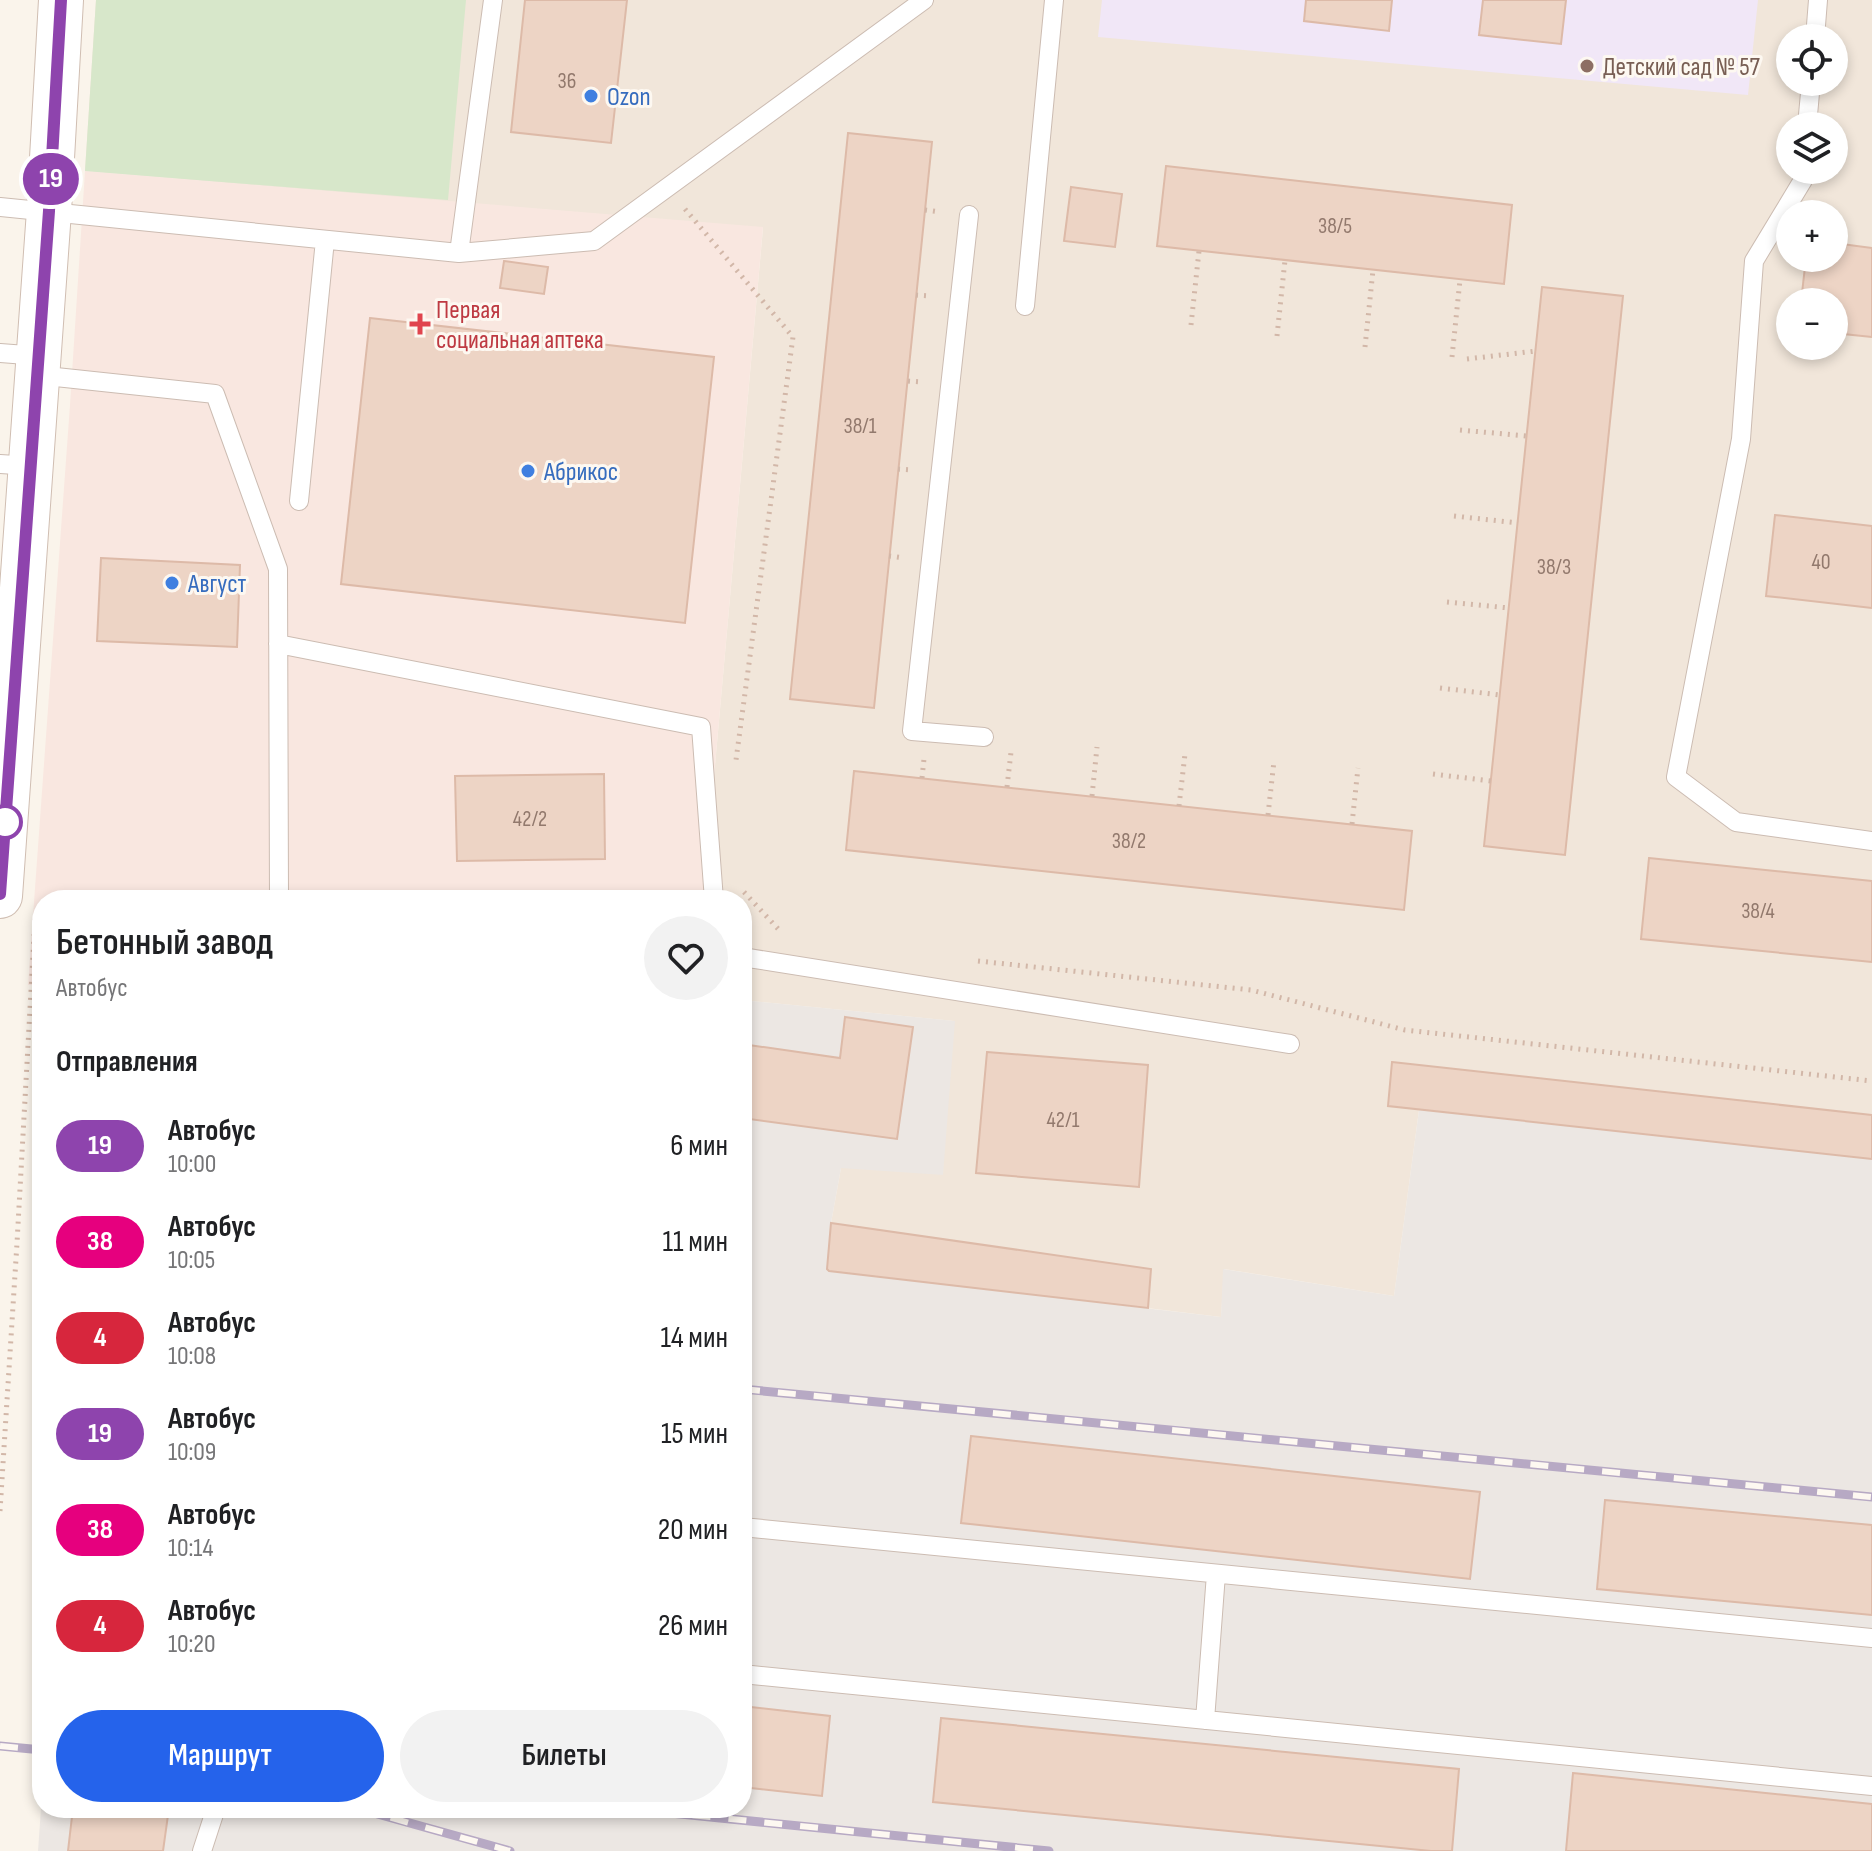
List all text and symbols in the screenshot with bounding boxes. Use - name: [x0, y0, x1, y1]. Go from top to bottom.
- map controls: [1776, 24, 1848, 360]
- button: locate: [1776, 24, 1848, 96]
- place label: Детский сад № 57: [1603, 52, 1761, 83]
- marker: Детский сад № 57: [1578, 57, 1596, 75]
- house number: 36: [558, 68, 576, 95]
- place label: Ozon: [607, 82, 651, 113]
- marker: Ozon: [582, 87, 600, 105]
- button: layers: [1776, 112, 1848, 184]
- line badge: 19: [15, 153, 87, 205]
- text: 19: [39, 162, 63, 195]
- button: +: [1776, 200, 1848, 272]
- house number: 38/5: [1318, 213, 1352, 240]
- button: −: [1776, 288, 1848, 360]
- place label: Первая социальная аптека: [436, 295, 604, 356]
- marker: Первая социальная аптека: [411, 315, 429, 333]
- house number: 38/1: [844, 413, 877, 440]
- place label: Абрикос: [543, 457, 618, 488]
- marker: Абрикос: [519, 462, 537, 480]
- house number: 40: [1811, 549, 1831, 576]
- house number: 38/3: [1537, 554, 1571, 581]
- place label: Август: [187, 569, 247, 600]
- marker: Август: [163, 574, 181, 592]
- unlabelled marker: [0, 805, 22, 839]
- house number: 42/2: [513, 806, 547, 833]
- house number: 38/2: [1112, 828, 1146, 855]
- house number: 38/4: [1741, 898, 1775, 925]
- button: heart: [644, 916, 728, 1000]
- text: Бетонный завод: [56, 920, 273, 965]
- text: Автобус: [56, 973, 128, 1004]
- text: Отправления: [56, 1044, 198, 1080]
- house number: 42/1: [1047, 1107, 1080, 1134]
- text: Автобус: [168, 1113, 256, 1149]
- text: 6 мин: [670, 1128, 728, 1164]
- text: 19: [88, 1129, 112, 1162]
- text: 10:00: [168, 1149, 216, 1180]
- text: Автобус: [168, 1209, 256, 1245]
- text: 11 мин: [663, 1224, 728, 1260]
- text: 38: [87, 1225, 113, 1258]
- text: 10:05: [168, 1245, 215, 1276]
- text: Автобус: [168, 1305, 256, 1341]
- text: 14 мин: [660, 1320, 728, 1356]
- text: 4: [93, 1321, 107, 1354]
- text: 10:08: [168, 1341, 216, 1372]
- text: Автобус: [168, 1401, 256, 1437]
- text: 15 мин: [661, 1416, 728, 1452]
- text: 19: [88, 1417, 112, 1450]
- text: 10:09: [168, 1437, 216, 1468]
- text: Автобус: [168, 1497, 256, 1533]
- text: 20 мин: [658, 1512, 728, 1548]
- text: 38: [87, 1513, 113, 1546]
- text: 10:14: [168, 1533, 213, 1564]
- text: Автобус: [168, 1593, 256, 1629]
- text: 26 мин: [658, 1608, 728, 1644]
- text: 4: [93, 1609, 107, 1642]
- text: 10:20: [168, 1629, 216, 1660]
- button: Маршрут: [56, 1710, 384, 1802]
- button: Билеты: [400, 1710, 728, 1802]

